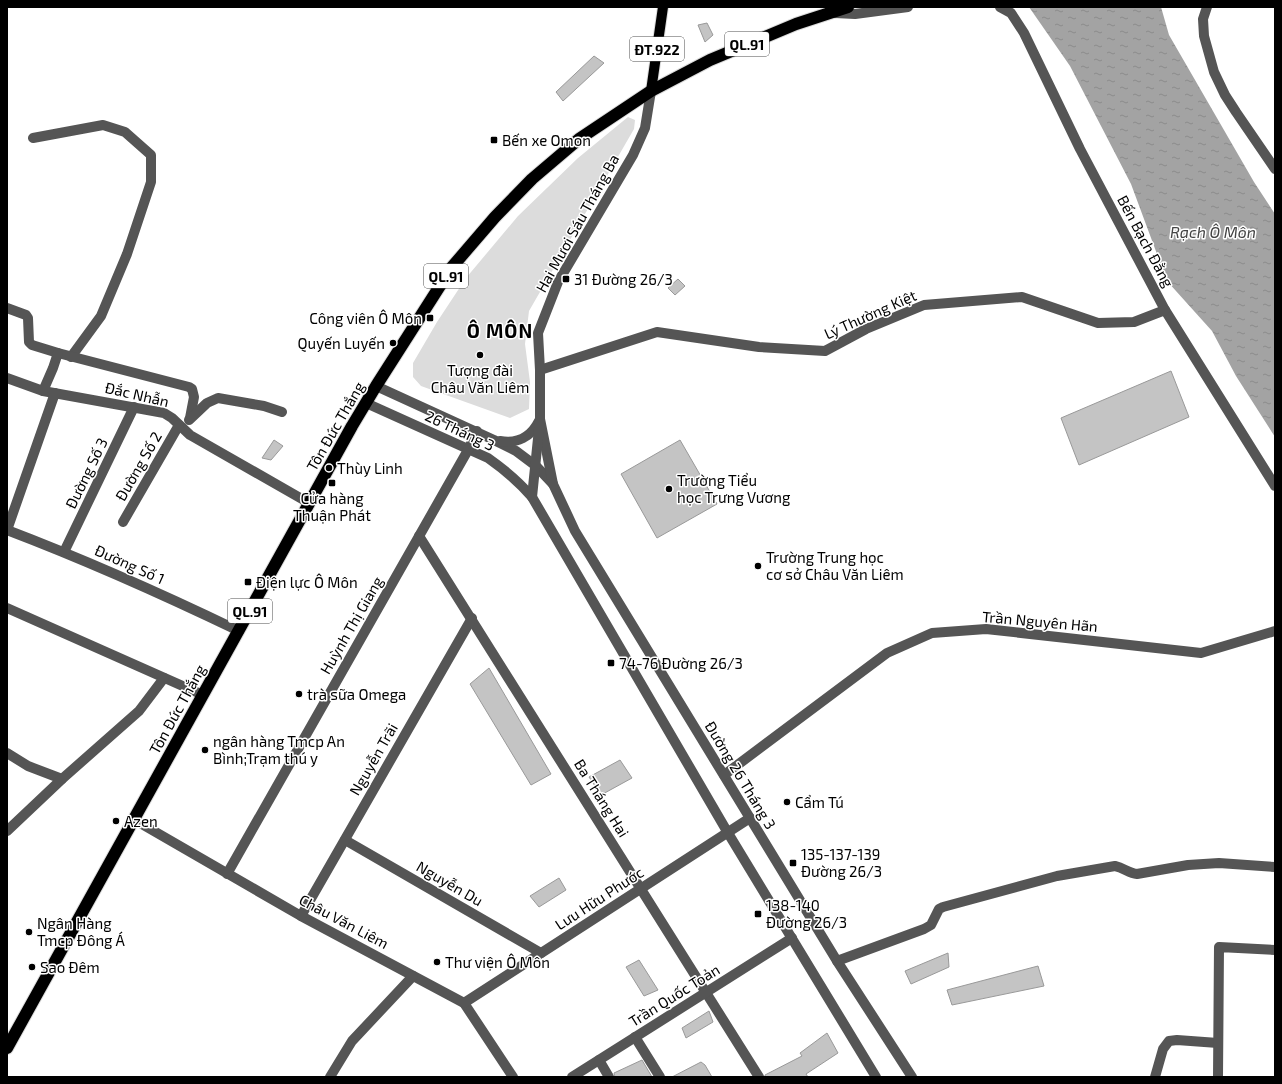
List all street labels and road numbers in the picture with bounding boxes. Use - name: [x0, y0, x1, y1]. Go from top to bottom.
- road number: QL.91: [725, 32, 769, 56]
- road number: ĐT.922: [630, 37, 684, 61]
- street label: Hai Mươi Sáu Tháng Ba: [532, 151, 622, 295]
- street label: Bến Bạch Đằng: [1114, 192, 1178, 291]
- road number: QL.91: [424, 264, 468, 288]
- street label: Lý Thường Kiệt: [821, 286, 919, 342]
- street label: Đắc Nhẫn: [103, 378, 171, 410]
- street label: Tôn Đức Thắng: [302, 378, 368, 474]
- street label: 26 Tháng 3: [422, 406, 498, 454]
- street label: Đường Số 2: [111, 428, 165, 504]
- street label: Đường Số 3: [61, 435, 111, 511]
- street label: Đường Số 1: [92, 541, 168, 587]
- street label: Huỳnh Thị Giang: [316, 572, 387, 677]
- road number: QL.91: [228, 599, 272, 623]
- street label: Trần Nguyên Hãn: [981, 607, 1099, 635]
- street label: Tôn Đức Thắng: [145, 661, 209, 757]
- street label: Đường 26 Tháng 3: [702, 718, 780, 832]
- street label: Nguyễn Trãi: [345, 720, 401, 798]
- street label: Ba Tháng Hai: [571, 756, 633, 840]
- street label: Nguyễn Du: [413, 857, 487, 909]
- street label: Lưu Hữu Phước: [551, 863, 647, 933]
- street label: Châu Văn Liêm: [296, 890, 392, 952]
- street label: Trần Quốc Toản: [625, 960, 723, 1031]

